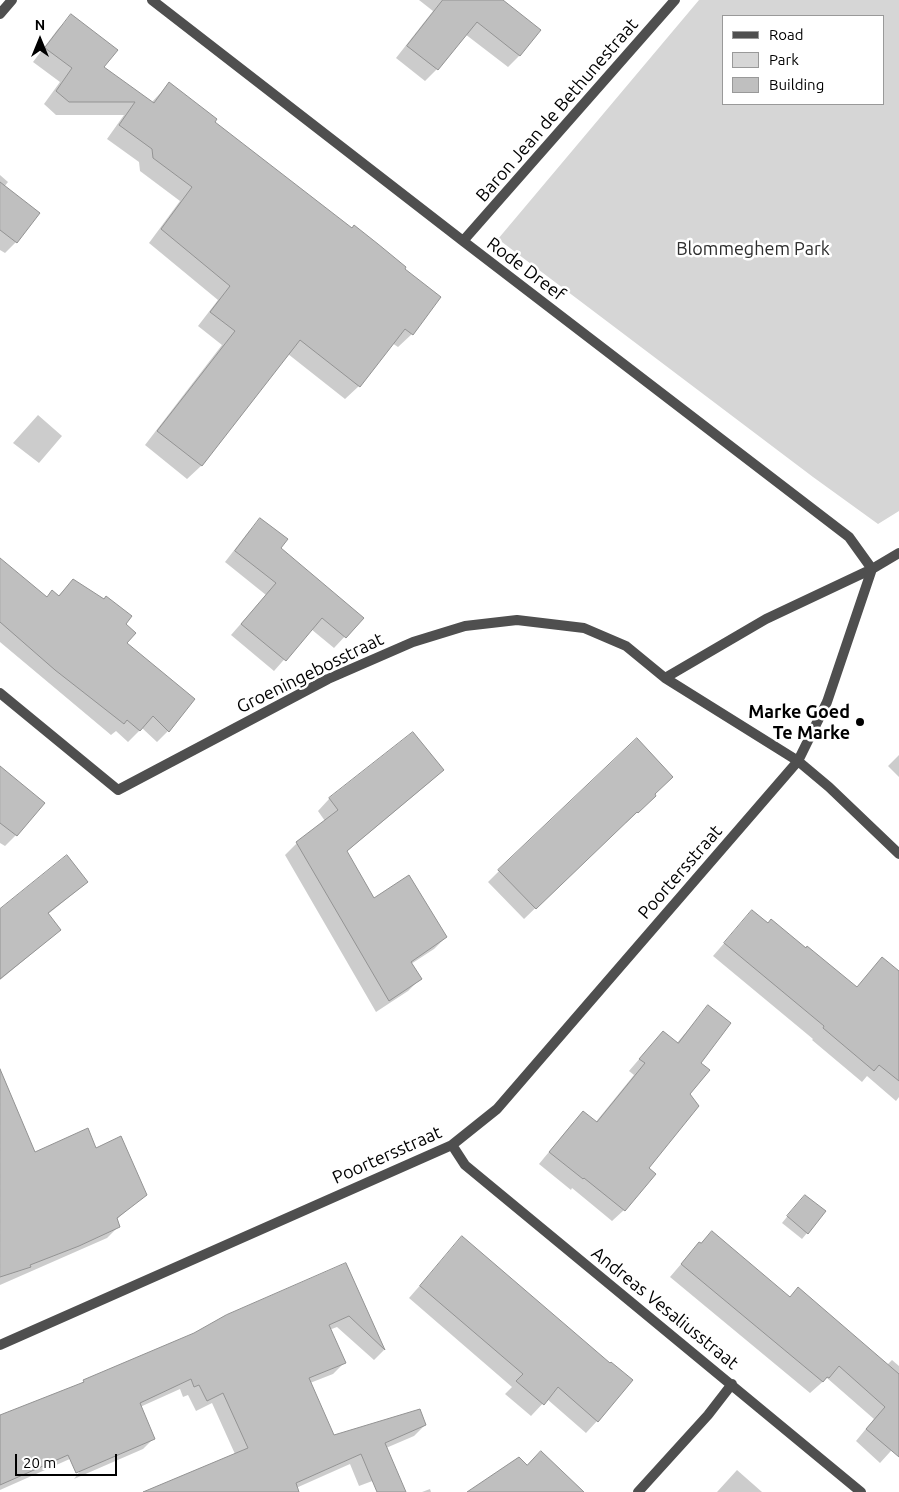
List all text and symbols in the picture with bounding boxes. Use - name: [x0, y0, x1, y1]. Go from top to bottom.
- street label: Baron Jean de Bethunestraat: [471, 14, 643, 206]
- north arrow: [15, 15, 65, 65]
- legend: [722, 15, 884, 105]
- text: N: [35, 17, 45, 33]
- text: Road: [769, 26, 804, 43]
- text: Park: [769, 51, 799, 68]
- text: Building: [769, 76, 824, 93]
- street label: Rode Dreef: [483, 233, 569, 305]
- park label: Blommeghem Park: [676, 238, 830, 260]
- street label: Groeningebosstraat: [233, 628, 387, 718]
- place label: Marke Goed Te Marke: [748, 701, 850, 744]
- marker: Marke Goed Te Marke: [854, 716, 866, 728]
- street label: Poortersstraat: [633, 821, 727, 923]
- street label: Poortersstraat: [329, 1121, 445, 1189]
- street label: Andreas Vesaliusstraat: [587, 1242, 743, 1374]
- scale bar: [18, 1444, 120, 1476]
- text: 20 m: [23, 1454, 56, 1471]

